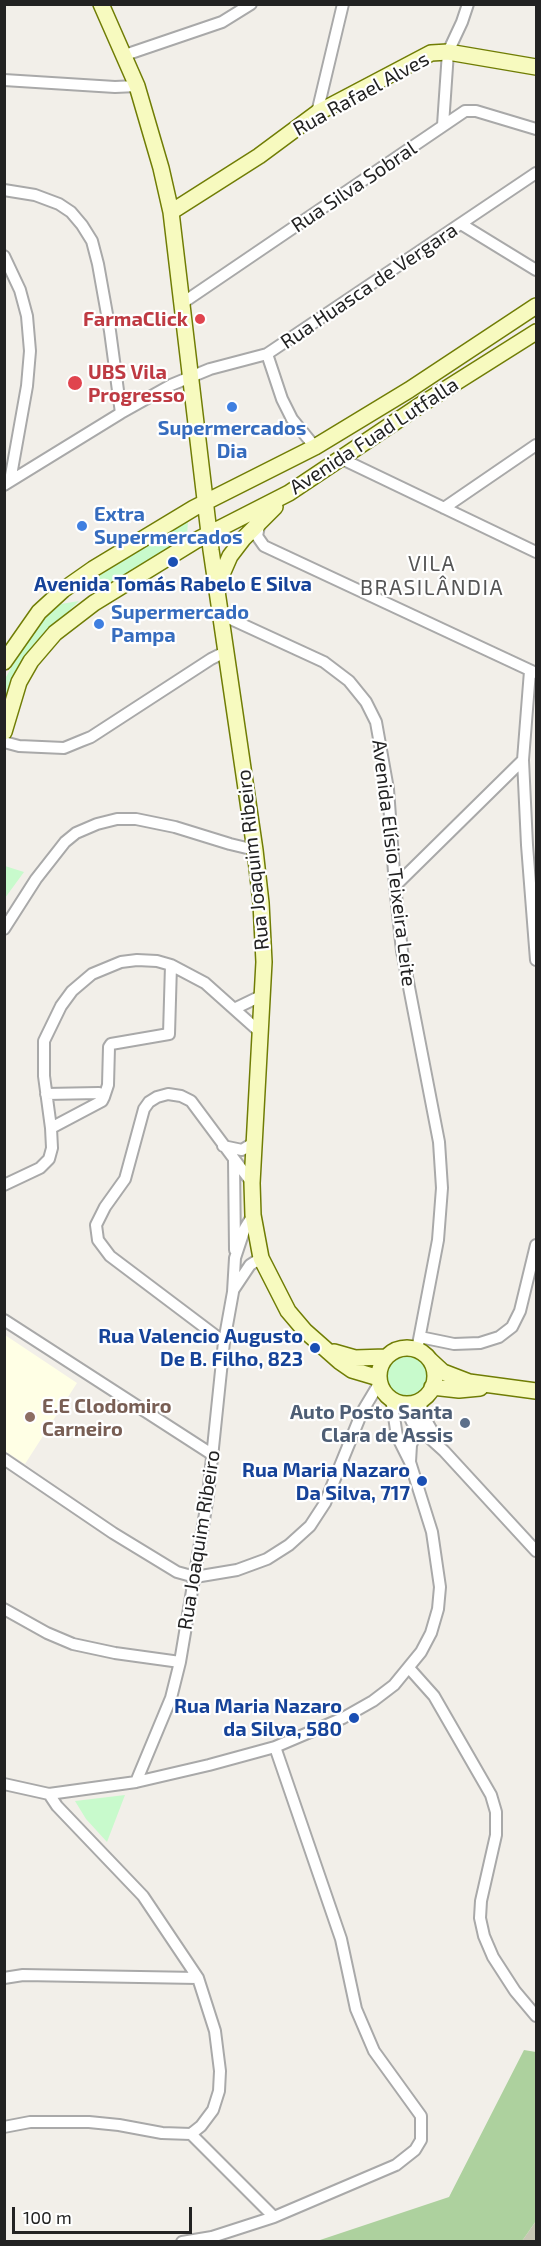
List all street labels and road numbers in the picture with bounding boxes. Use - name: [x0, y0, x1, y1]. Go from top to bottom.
- street label: Rua Rafael Alves: [289, 47, 433, 141]
- street label: Rua Silva Sobral: [287, 136, 421, 238]
- street label: Rua Huasca de Vergara: [276, 218, 462, 354]
- street label: Avenida Fuad Lutfalla: [285, 372, 463, 500]
- street label: Avenida Elísio Teixeira Leite: [367, 738, 421, 988]
- street label: Rua Joaquim Ribeiro: [232, 768, 274, 952]
- street label: Rua Joaquim Ribeiro: [173, 1448, 225, 1632]

